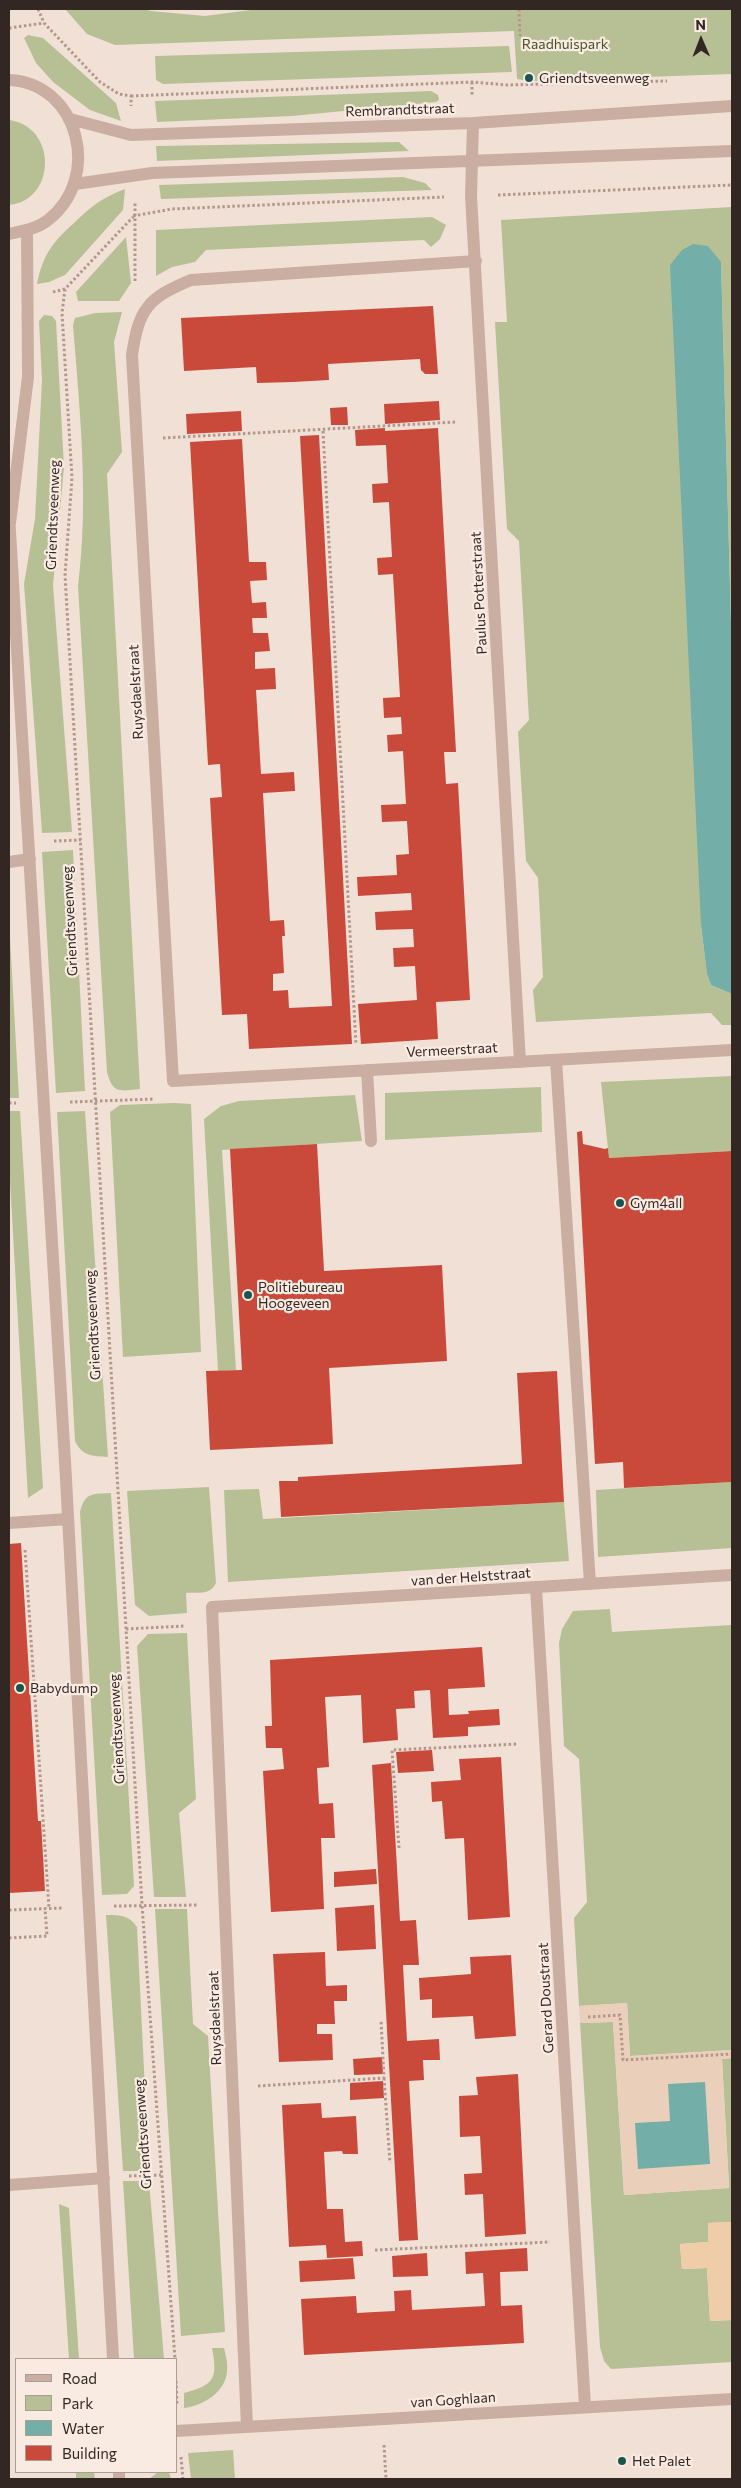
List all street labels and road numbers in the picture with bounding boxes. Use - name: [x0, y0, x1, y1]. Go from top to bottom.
- street label: Rembrandtstraat: [345, 100, 455, 120]
- street label: Griendtsveenweg: [43, 460, 63, 570]
- street label: Paulus Potterstraat: [467, 531, 491, 655]
- street label: Ruysdaelstraat: [125, 644, 147, 740]
- street label: Griendtsveenweg: [59, 865, 81, 977]
- street label: Vermeerstraat: [406, 1039, 498, 1061]
- street label: Griendtsveenweg: [82, 1269, 104, 1381]
- street label: van der Helststraat: [410, 1564, 532, 1590]
- street label: Griendtsveenweg: [106, 1673, 128, 1785]
- street label: Gerard Doustraat: [535, 1942, 557, 2054]
- street label: Ruysdaelstraat: [205, 1970, 225, 2066]
- street label: Griendtsveenweg: [131, 2078, 155, 2190]
- street label: van Goghlaan: [410, 2389, 496, 2411]

